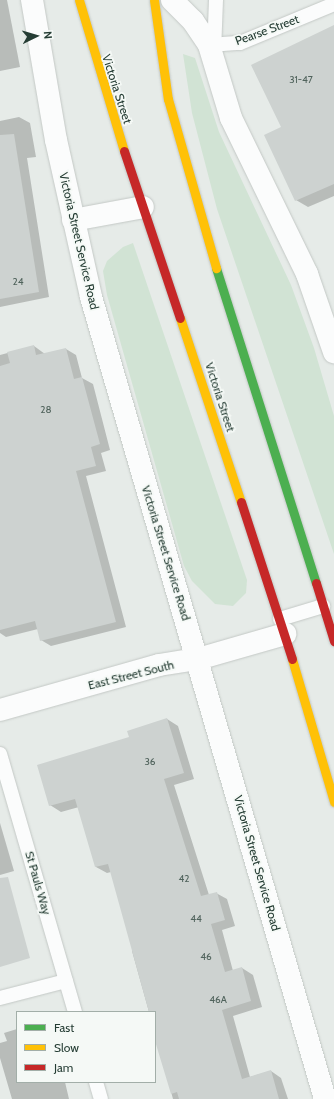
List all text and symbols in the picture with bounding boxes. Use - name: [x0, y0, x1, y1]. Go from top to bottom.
- street label: Pearse Street: [233, 12, 301, 48]
- north arrow: [16, 16, 56, 56]
- text: N: [41, 30, 55, 39]
- street label: Victoria Street: [99, 53, 135, 125]
- house number: 31-47: [289, 74, 313, 86]
- street label: Victoria Street Service Road: [56, 171, 102, 311]
- house number: 24: [12, 276, 24, 288]
- street label: Victoria Street: [202, 361, 238, 433]
- house number: 28: [40, 404, 52, 416]
- street label: Victoria Street Service Road: [139, 484, 193, 622]
- street label: East Street South: [87, 657, 175, 693]
- house number: 36: [144, 756, 156, 768]
- street label: Victoria Street Service Road: [231, 794, 283, 932]
- street label: St Pauls Way: [22, 850, 54, 916]
- house number: 42: [178, 873, 190, 885]
- house number: 44: [190, 913, 202, 925]
- house number: 46: [200, 951, 212, 963]
- house number: 46A: [209, 994, 227, 1006]
- legend: [16, 1011, 156, 1083]
- text: Fast: [54, 1020, 74, 1035]
- text: Slow: [54, 1040, 79, 1055]
- text: Jam: [54, 1060, 73, 1075]

